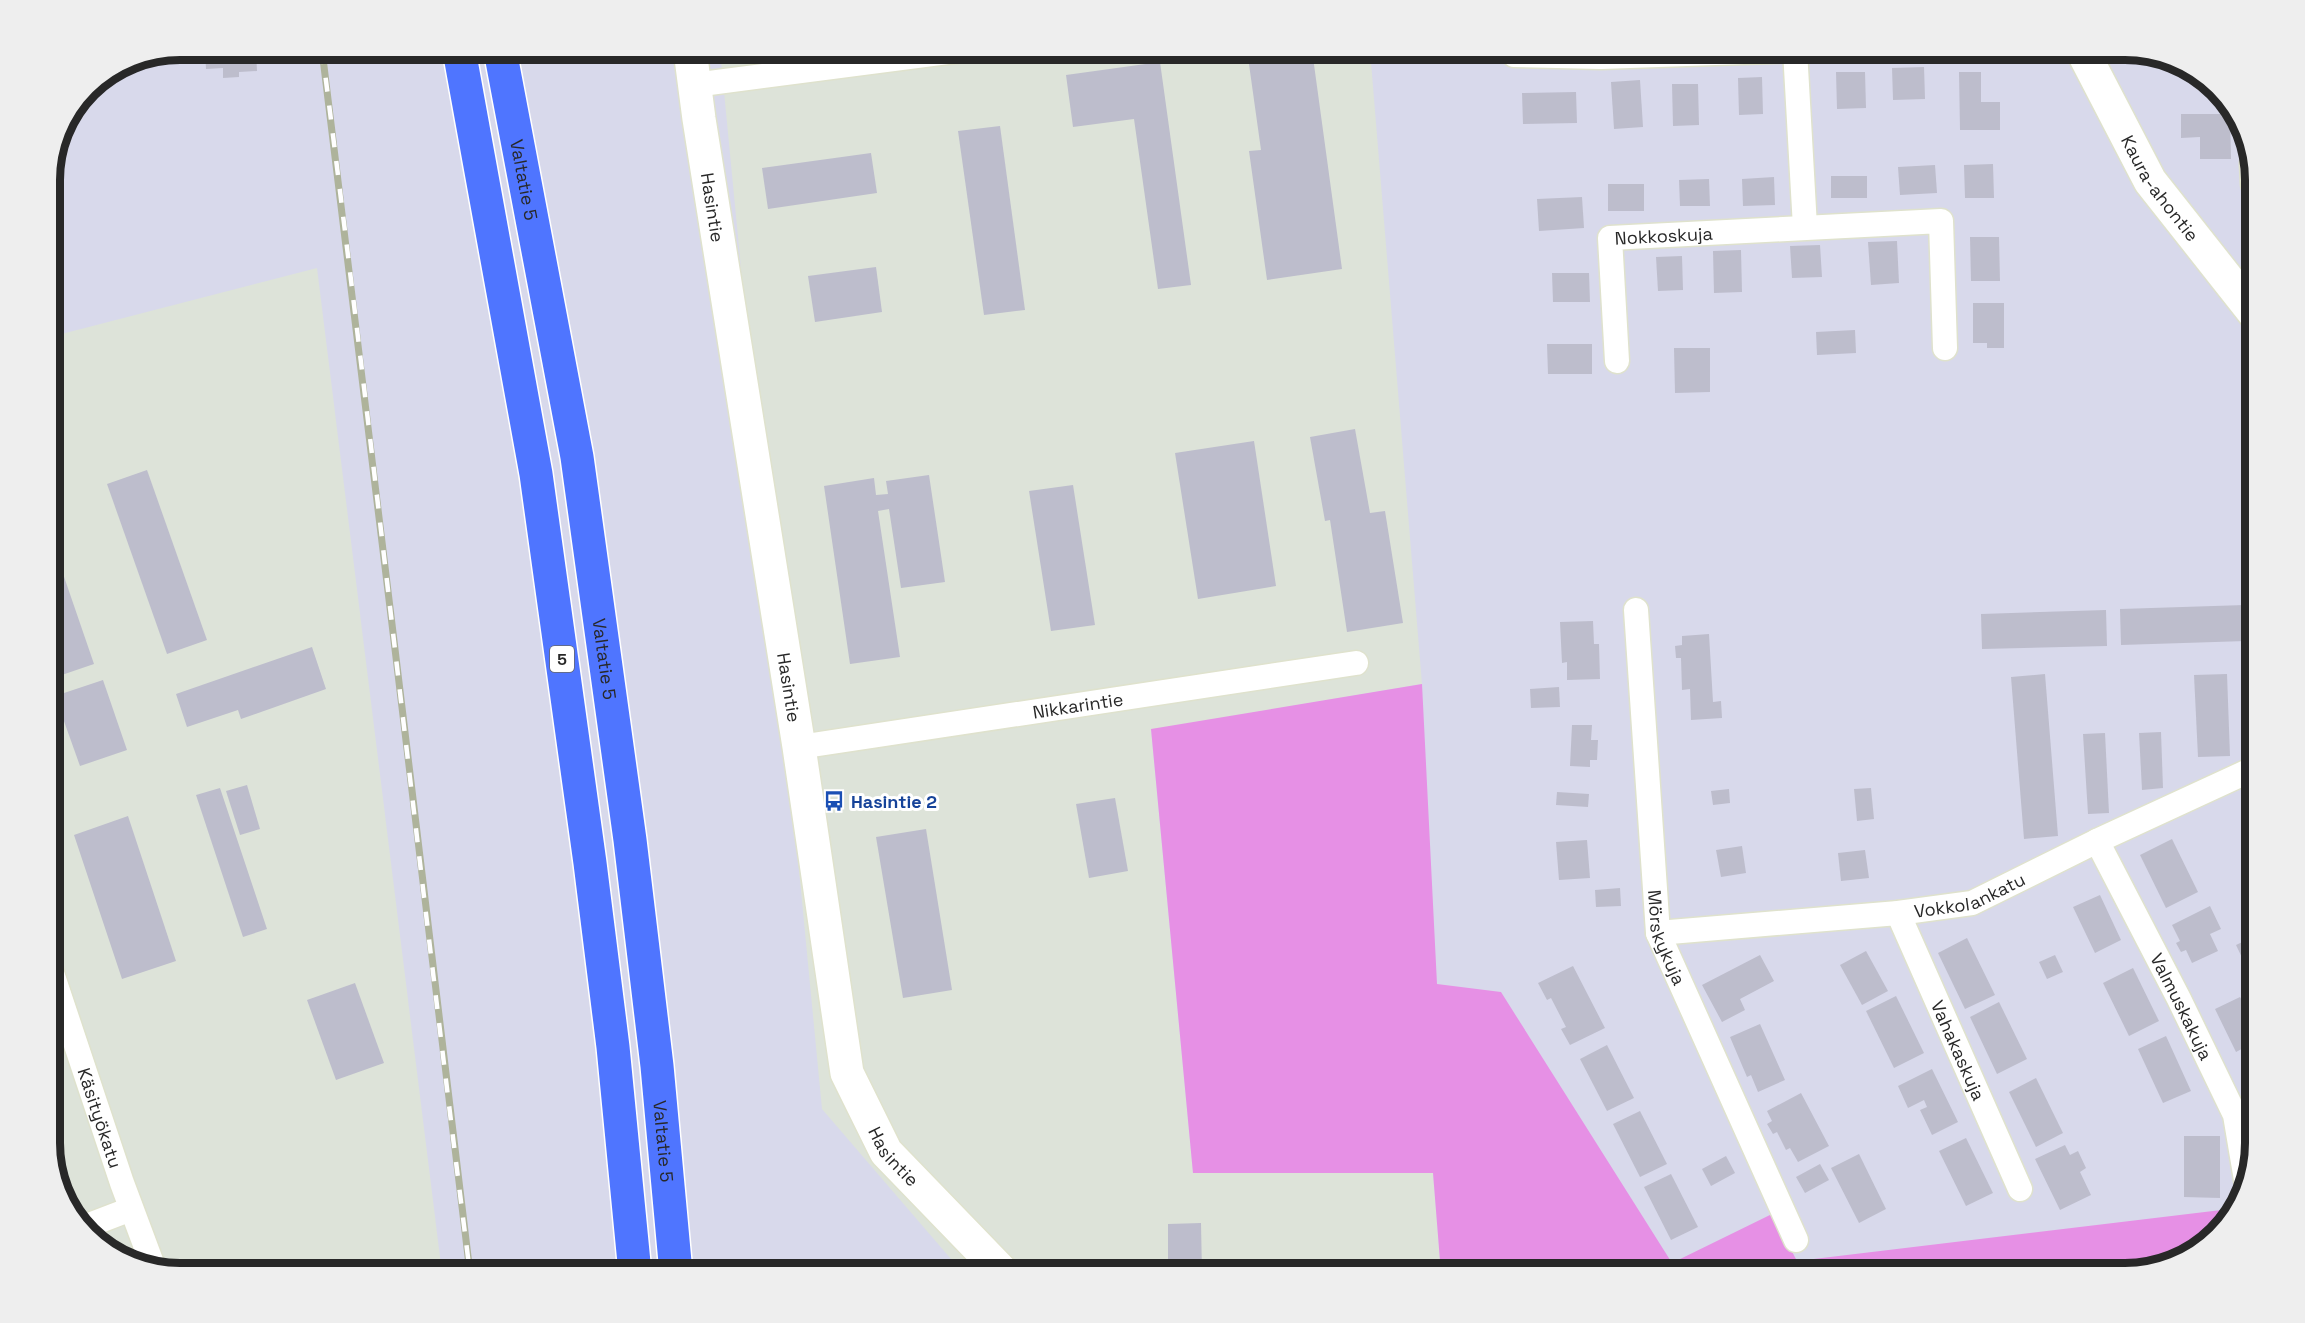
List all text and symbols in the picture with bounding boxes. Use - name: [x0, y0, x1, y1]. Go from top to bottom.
- street label: Kaura-ahontie: [2117, 131, 2204, 246]
- street label: Valtatie 5: [506, 137, 543, 222]
- street label: Hasintie: [696, 171, 730, 244]
- street label: Nokkoskuja: [1614, 221, 1713, 249]
- street label: Valtatie 5: [588, 617, 622, 701]
- road number: 5: [550, 646, 574, 672]
- street label: Hasintie: [773, 651, 806, 724]
- street label: Nikkarintie: [1031, 687, 1125, 723]
- bus stop icon: Hasintie 2: [822, 789, 846, 813]
- place label: Hasintie 2: [851, 790, 937, 813]
- street label: Vokkolankatu: [1912, 867, 2029, 922]
- street label: Mörskykuja: [1644, 889, 1691, 989]
- street label: Valmuskakuja: [2146, 949, 2218, 1064]
- street label: Vahakaskuja: [1926, 997, 1991, 1104]
- street label: Käsityökatu: [73, 1065, 128, 1171]
- street label: Valtatie 5: [649, 1099, 679, 1183]
- street label: Hasintie: [864, 1123, 924, 1191]

